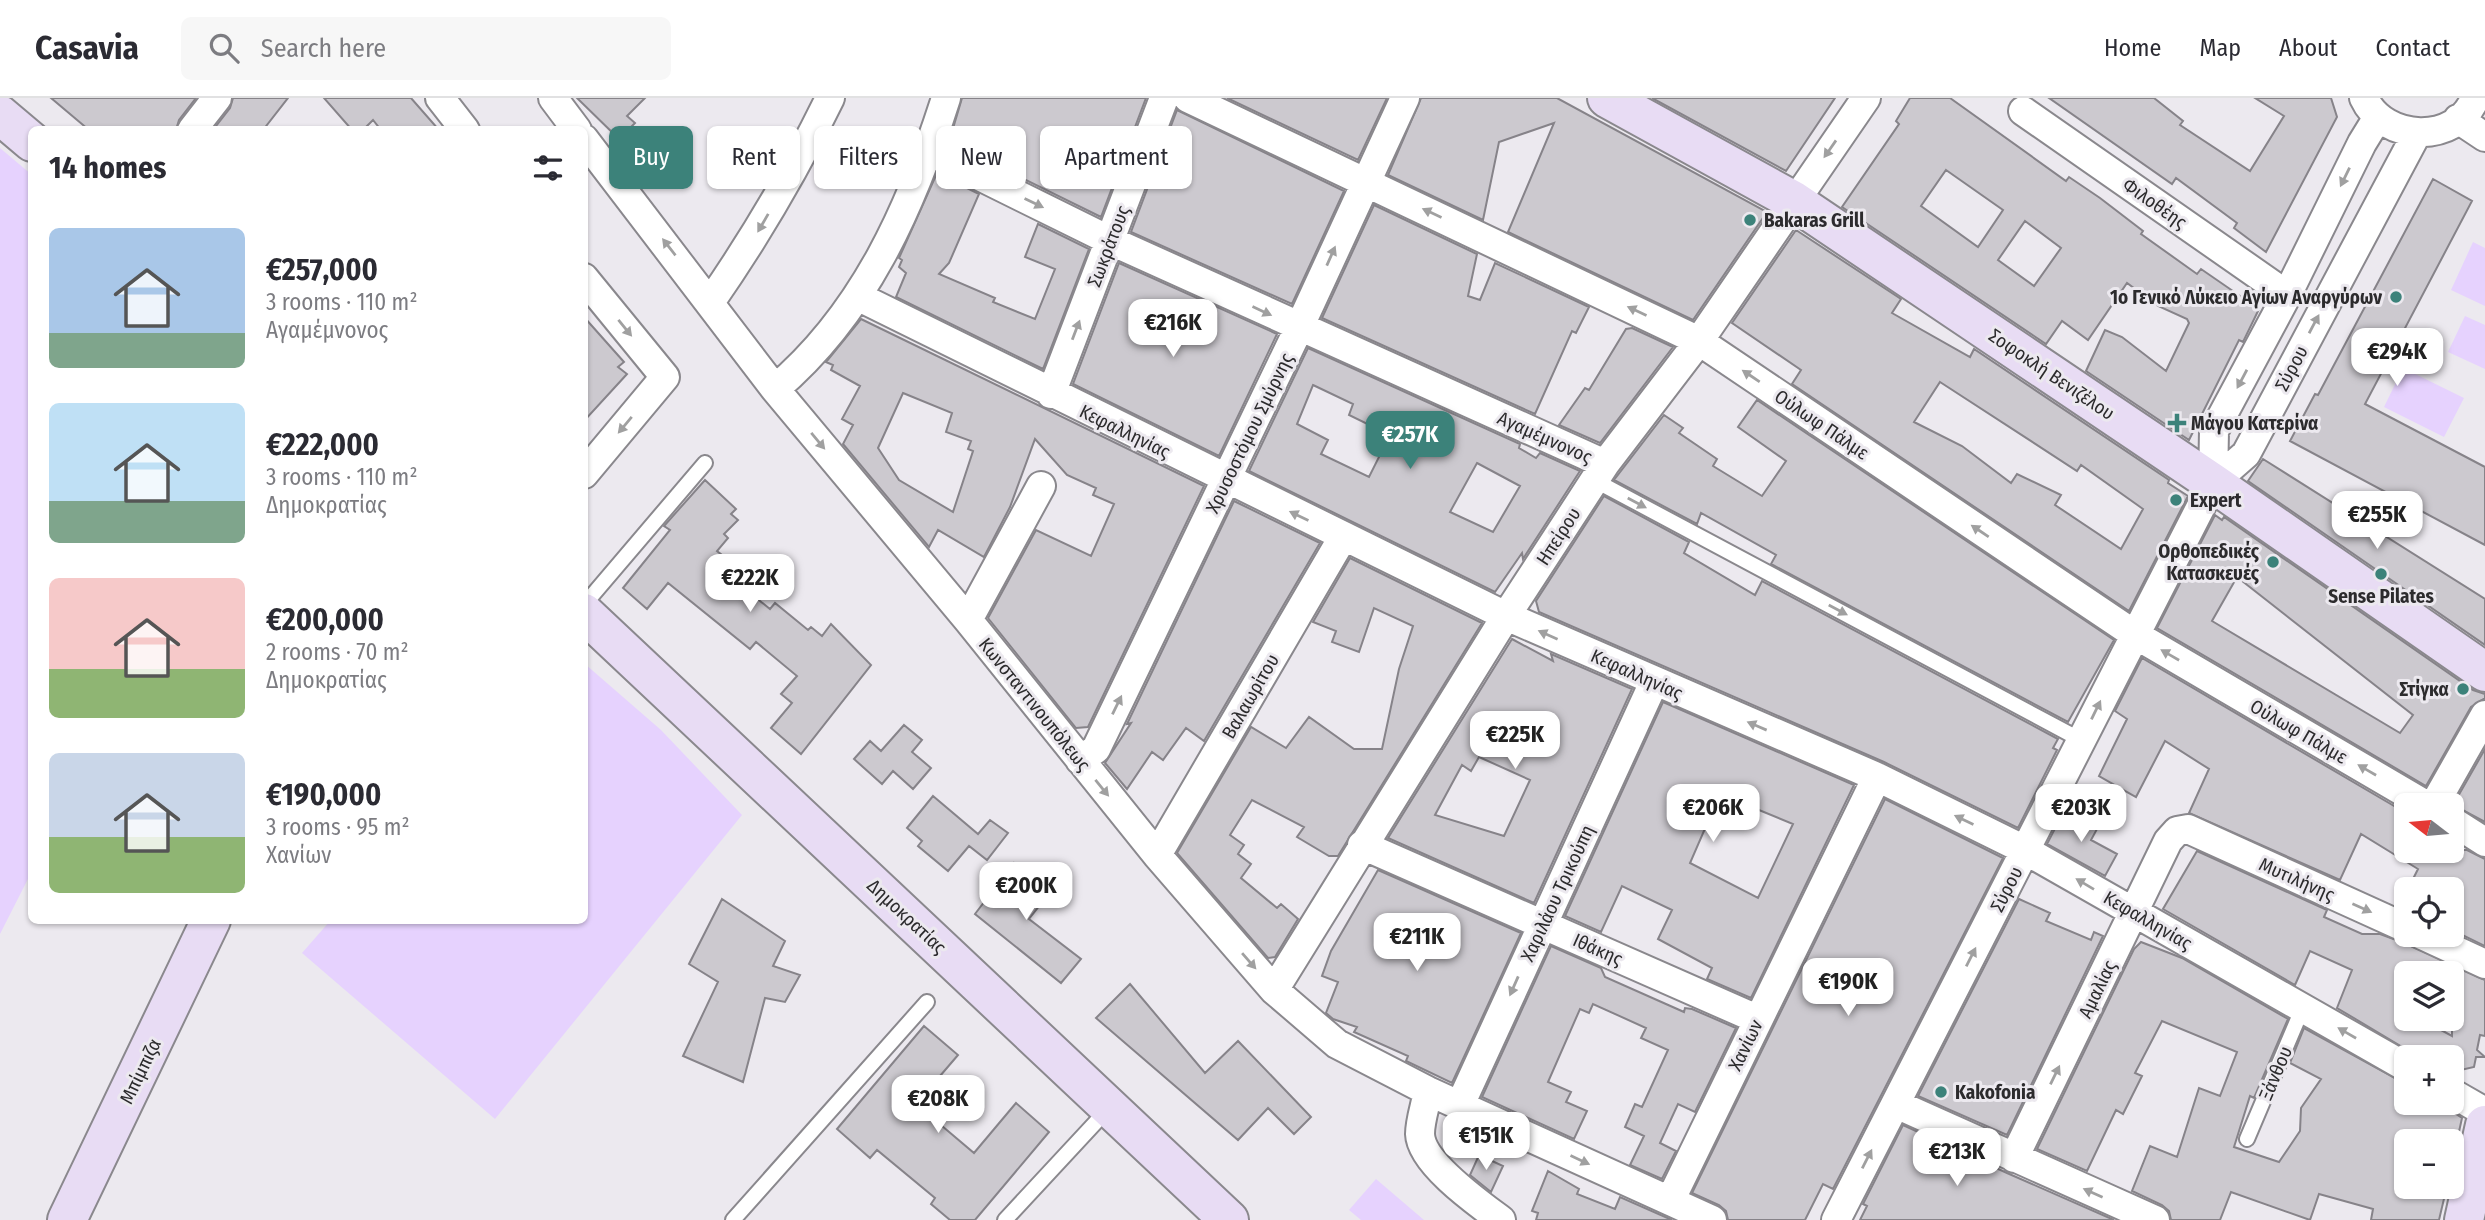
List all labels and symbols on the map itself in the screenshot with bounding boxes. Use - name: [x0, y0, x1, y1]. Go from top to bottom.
- one-way arrow: [1823, 140, 1837, 158]
- one-way arrow: [2340, 167, 2351, 187]
- street label: Φιλοθέης: [2118, 173, 2191, 234]
- one-way arrow: [1024, 198, 1044, 209]
- street label: Σωκράτους: [1082, 202, 1134, 290]
- one-way arrow: [1422, 208, 1442, 219]
- place label: Bakaras Grill: [1764, 209, 1865, 232]
- marker: Bakaras Grill: [1742, 212, 1758, 228]
- one-way arrow: [757, 214, 769, 233]
- one-way arrow: [662, 239, 677, 257]
- one-way arrow: [1325, 246, 1337, 266]
- place label: 1ο Γενικό Λύκειο Αγίων Αναργύρων: [2110, 286, 2382, 309]
- marker: 1ο Γενικό Λύκειο Αγίων Αναργύρων: [2388, 289, 2404, 305]
- pin: €216K: [1124, 300, 1222, 359]
- one-way arrow: [1252, 305, 1272, 317]
- one-way arrow: [1627, 305, 1647, 317]
- one-way arrow: [2308, 313, 2320, 333]
- one-way arrow: [617, 319, 632, 336]
- one-way arrow: [1070, 320, 1081, 341]
- street label: Σοφοκλή Βενιζέλου: [1985, 324, 2119, 425]
- pin: €294K: [2348, 328, 2446, 388]
- street label: Σύρου: [2270, 342, 2313, 395]
- street label: Χρυσοστόμου Σμύρνης: [1201, 349, 1298, 517]
- one-way arrow: [1742, 369, 1760, 383]
- one-way arrow: [2236, 370, 2248, 389]
- street label: Ούλωφ Πάλμε: [1770, 385, 1873, 464]
- street label: Κεφαλληνίας: [1076, 400, 1174, 463]
- street label: Αγαμέμνονος: [1494, 406, 1596, 469]
- pin: €257K: [1361, 412, 1459, 471]
- place label: Μάγου Κατερίνα: [2191, 412, 2318, 435]
- marker: Μάγου Κατερίνα: [2169, 415, 2185, 431]
- one-way arrow: [618, 417, 633, 434]
- one-way arrow: [811, 432, 826, 450]
- place label: Expert: [2190, 489, 2242, 512]
- pin: €255K: [2328, 491, 2426, 551]
- marker: Expert: [2168, 492, 2184, 508]
- one-way arrow: [1628, 497, 1647, 509]
- street label: Ηπείρου: [1531, 503, 1586, 569]
- one-way arrow: [1289, 510, 1309, 521]
- one-way arrow: [1970, 524, 1990, 537]
- place label: Ορθοπεδικές Κατασκευές: [2158, 540, 2260, 585]
- pin: €222K: [701, 554, 799, 614]
- marker: Ορθοπεδικές Κατασκευές: [2265, 554, 2281, 570]
- marker: Sense Pilates: [2373, 566, 2389, 582]
- place label: Sense Pilates: [2328, 585, 2434, 608]
- one-way arrow: [1828, 605, 1848, 616]
- one-way arrow: [1538, 629, 1559, 640]
- street label: Κωνσταντινουπόλεως: [974, 633, 1095, 776]
- street label: Κεφαλληνίας: [1587, 644, 1686, 705]
- one-way arrow: [2161, 649, 2180, 662]
- street label: Βαλαωρίτου: [1217, 650, 1284, 743]
- place label: Στίγκα: [2400, 678, 2449, 701]
- marker: Στίγκα: [2455, 681, 2471, 697]
- street label: Ούλωφ Πάλμε: [2246, 694, 2351, 769]
- one-way arrow: [1111, 695, 1123, 715]
- one-way arrow: [2090, 700, 2102, 720]
- pin: €225K: [1466, 712, 1564, 771]
- one-way arrow: [1747, 720, 1767, 732]
- one-way arrow: [2357, 764, 2376, 777]
- one-way arrow: [1095, 778, 1110, 796]
- pin: €206K: [1664, 784, 1762, 844]
- pin: €203K: [2032, 784, 2130, 844]
- north arrow: [2394, 793, 2464, 863]
- one-way arrow: [1954, 814, 1974, 826]
- street label: Χαριλάου Τρικούπη: [1516, 821, 1599, 965]
- street label: Μυτιλήνης: [2255, 853, 2338, 906]
- pin: €200K: [977, 862, 1075, 922]
- street label: Σύρου: [1985, 863, 2028, 916]
- street label: Δημοκρατίας: [862, 874, 951, 959]
- one-way arrow: [2076, 878, 2095, 890]
- street label: Κεφαλληνίας: [2100, 886, 2196, 955]
- one-way arrow: [2351, 903, 2372, 914]
- pin: €211K: [1368, 914, 1466, 973]
- street label: Ιθάκης: [1569, 928, 1626, 971]
- one-way arrow: [1965, 947, 1976, 967]
- one-way arrow: [1241, 953, 1256, 970]
- street label: Αμαλίας: [2074, 957, 2121, 1022]
- pin: €190K: [1799, 958, 1897, 1018]
- one-way arrow: [1508, 976, 1520, 996]
- street label: Χανίων: [1723, 1015, 1768, 1074]
- one-way arrow: [2337, 1027, 2357, 1039]
- street label: Μπίμπιζα: [115, 1035, 166, 1108]
- street label: Ξάνθου: [2254, 1043, 2297, 1104]
- one-way arrow: [2049, 1065, 2061, 1085]
- pin: €208K: [889, 1076, 987, 1135]
- place label: Kakofonia: [1955, 1081, 2035, 1104]
- marker: Kakofonia: [1933, 1084, 1949, 1100]
- pin: €151K: [1437, 1112, 1535, 1172]
- pin: €213K: [1908, 1128, 2006, 1188]
- one-way arrow: [1861, 1149, 1873, 1169]
- one-way arrow: [1570, 1154, 1590, 1166]
- one-way arrow: [2082, 1187, 2103, 1198]

